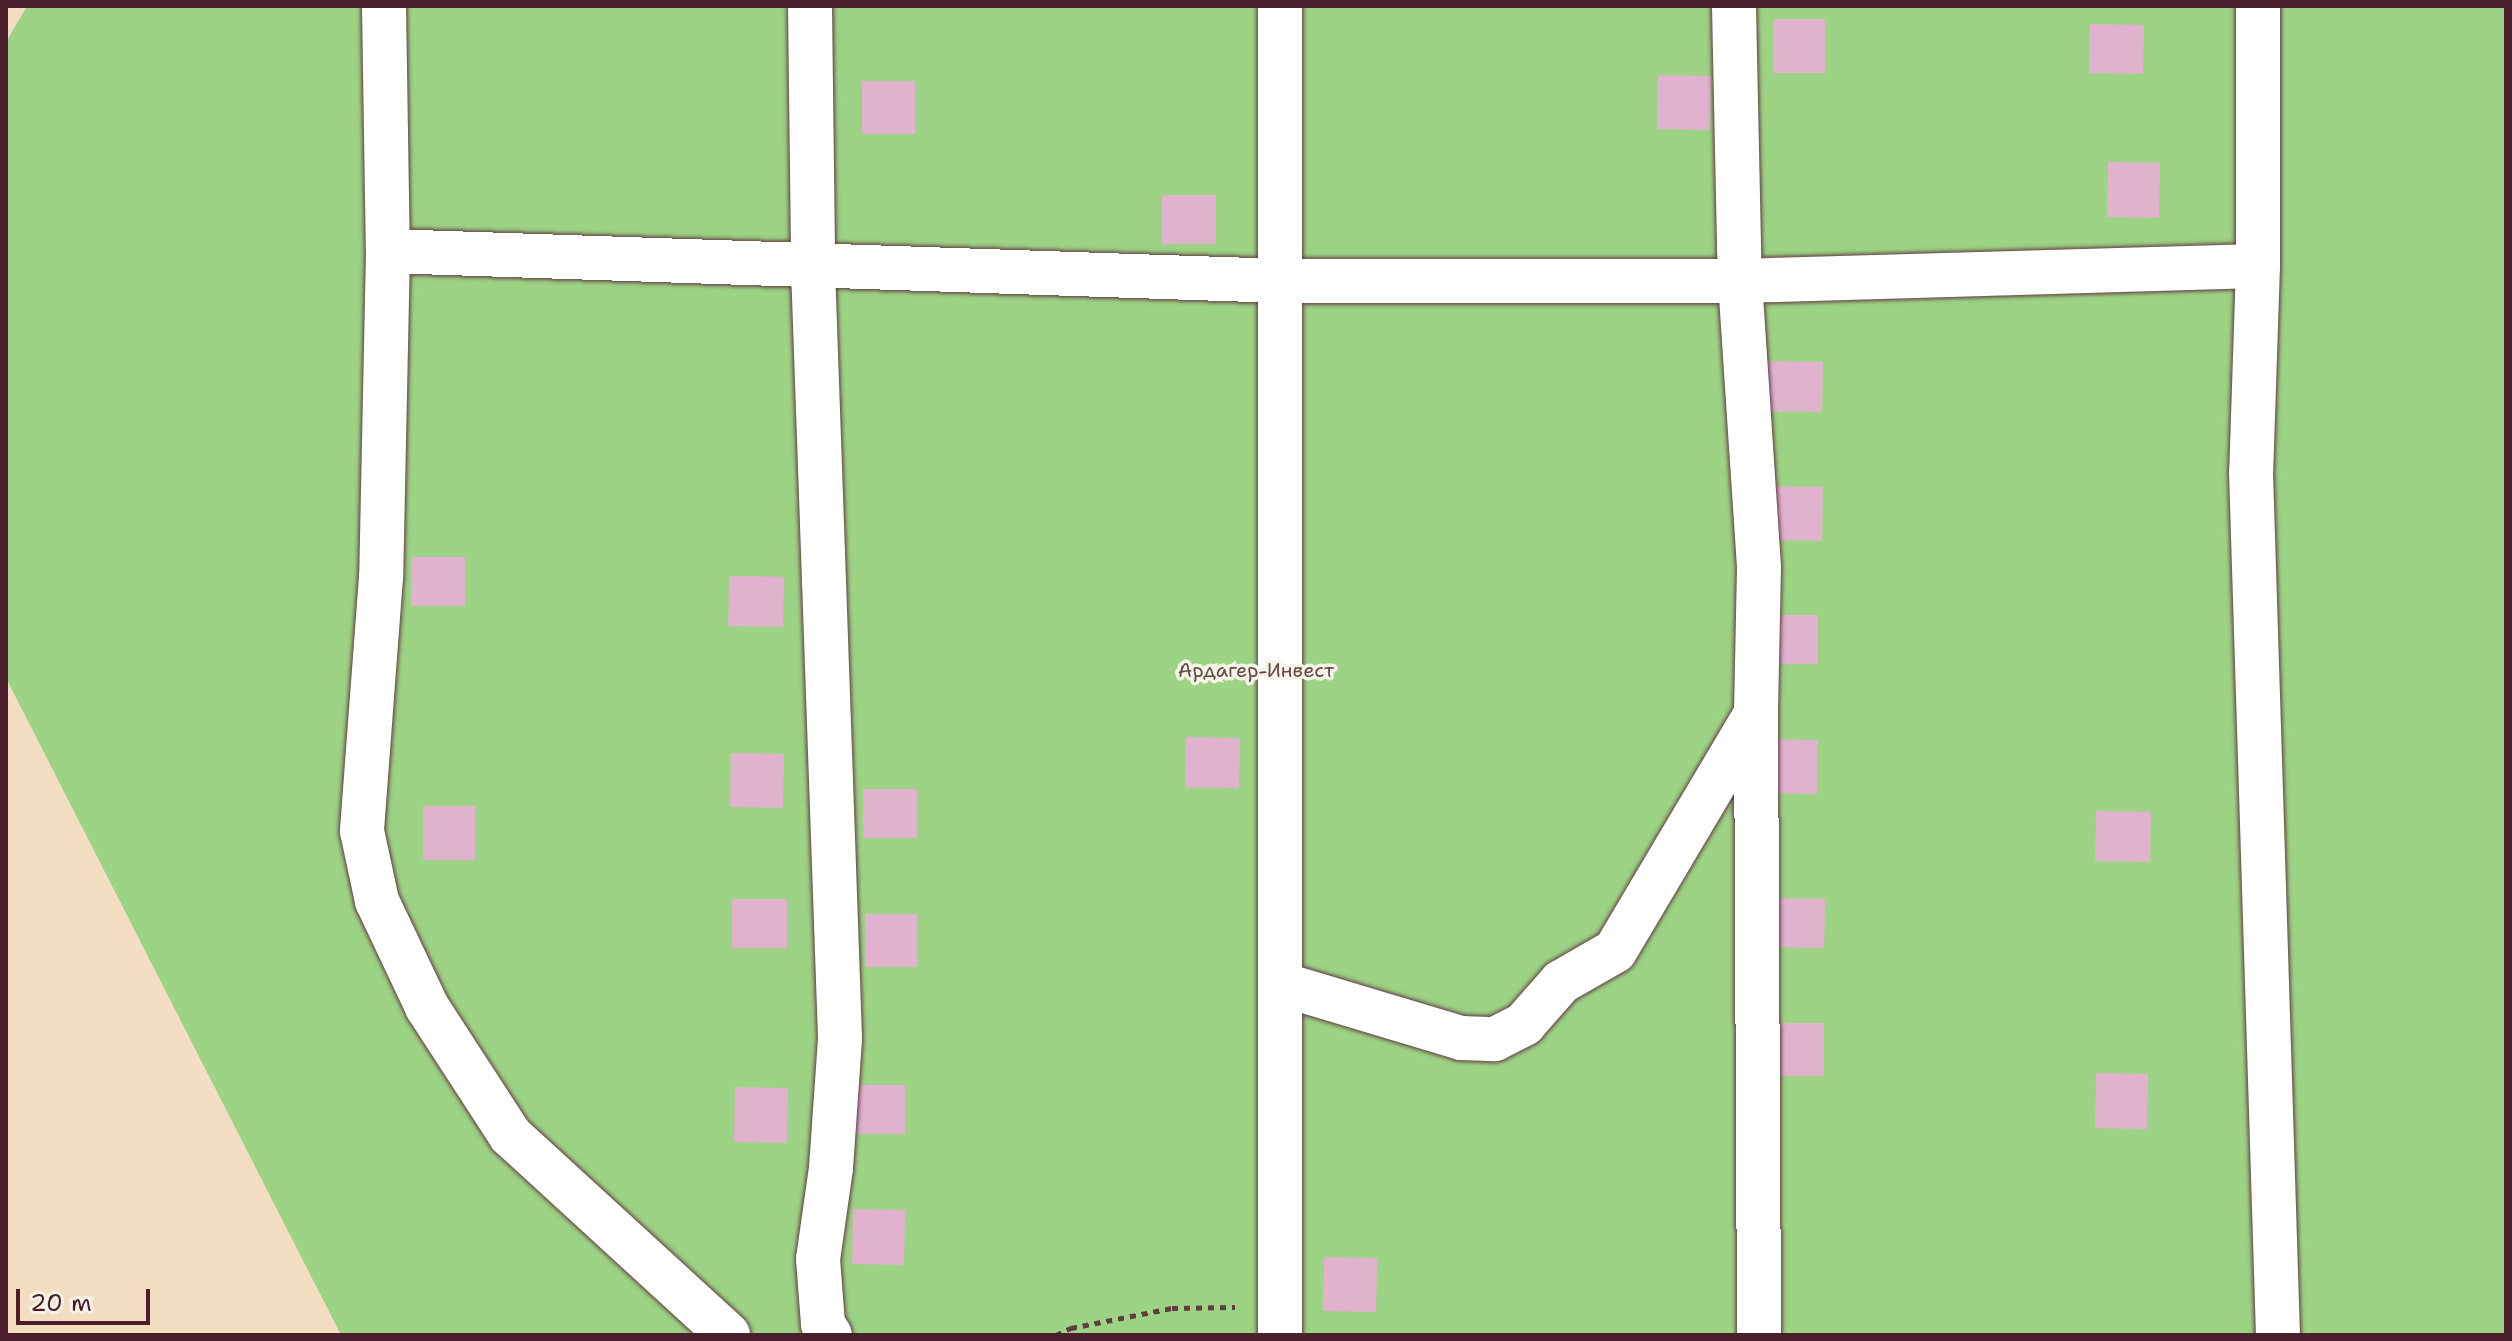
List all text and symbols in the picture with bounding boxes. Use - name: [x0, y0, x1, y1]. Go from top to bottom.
- park label: Ардагер-Инвест: [1178, 658, 1334, 682]
- scale bar: [20, 1273, 154, 1323]
- text: 20 m: [30, 1287, 92, 1319]

